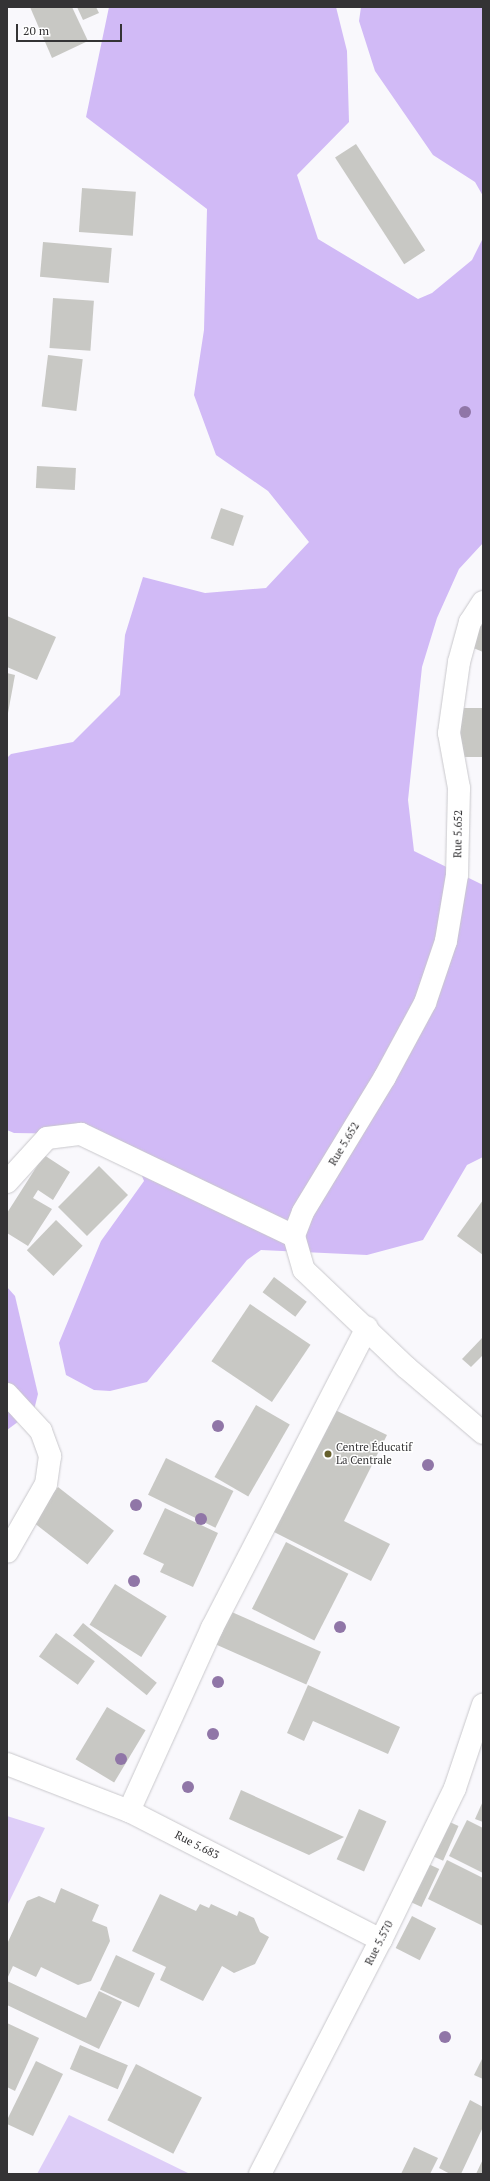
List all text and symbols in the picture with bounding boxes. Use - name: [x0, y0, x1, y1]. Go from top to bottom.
- scale bar: [18, 16, 124, 42]
- text: 20 m: [23, 23, 49, 38]
- street label: Rue 5.652: [451, 810, 465, 858]
- street label: Rue 5.652: [326, 1120, 362, 1168]
- place label: Centre Éducatif La Centrale: [336, 1441, 412, 1467]
- marker: Centre Éducatif La Centrale: [323, 1449, 333, 1459]
- street label: Rue 5.683: [173, 1828, 221, 1862]
- street label: Rue 5.570: [362, 1919, 396, 1967]

